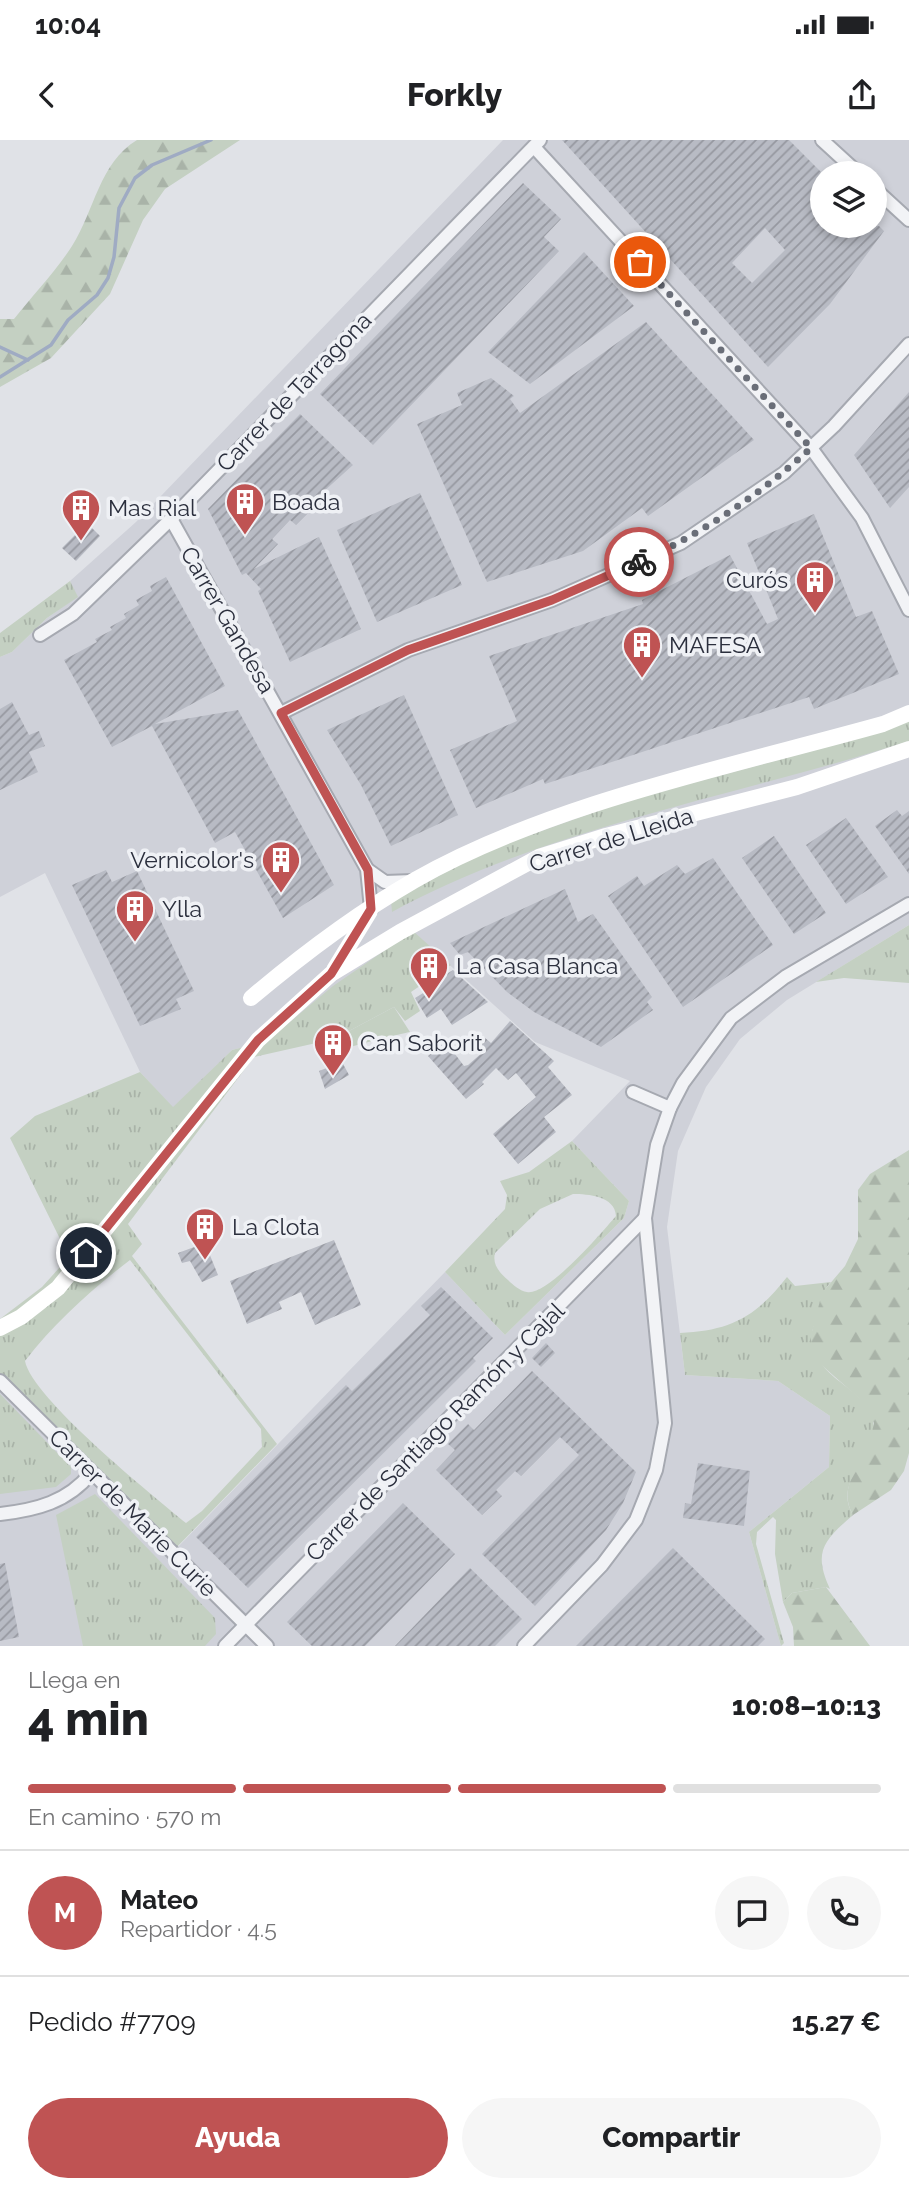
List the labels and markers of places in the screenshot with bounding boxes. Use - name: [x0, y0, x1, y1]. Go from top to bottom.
- pin: [610, 232, 670, 292]
- building icon: Boada: [224, 481, 266, 536]
- building icon: Mas Rial: [60, 487, 102, 542]
- place label: Boada: [272, 488, 340, 515]
- place label: Mas Rial: [108, 494, 197, 521]
- building icon: Curós: [794, 559, 836, 614]
- place label: Curós: [726, 566, 788, 593]
- building icon: MAFESA: [621, 624, 663, 679]
- place label: MAFESA: [669, 631, 762, 658]
- building icon: Vernicolor's: [260, 839, 302, 894]
- place label: Vernicolor's: [130, 846, 254, 873]
- building icon: Ylla: [114, 888, 156, 943]
- place label: Ylla: [162, 895, 202, 922]
- building icon: La Casa Blanca: [408, 945, 450, 1000]
- place label: La Casa Blanca: [456, 952, 618, 979]
- building icon: Can Saborit: [312, 1022, 354, 1077]
- place label: Can Saborit: [360, 1029, 483, 1056]
- building icon: La Clota: [184, 1206, 226, 1261]
- place label: La Clota: [232, 1213, 320, 1240]
- pin: [56, 1223, 116, 1283]

